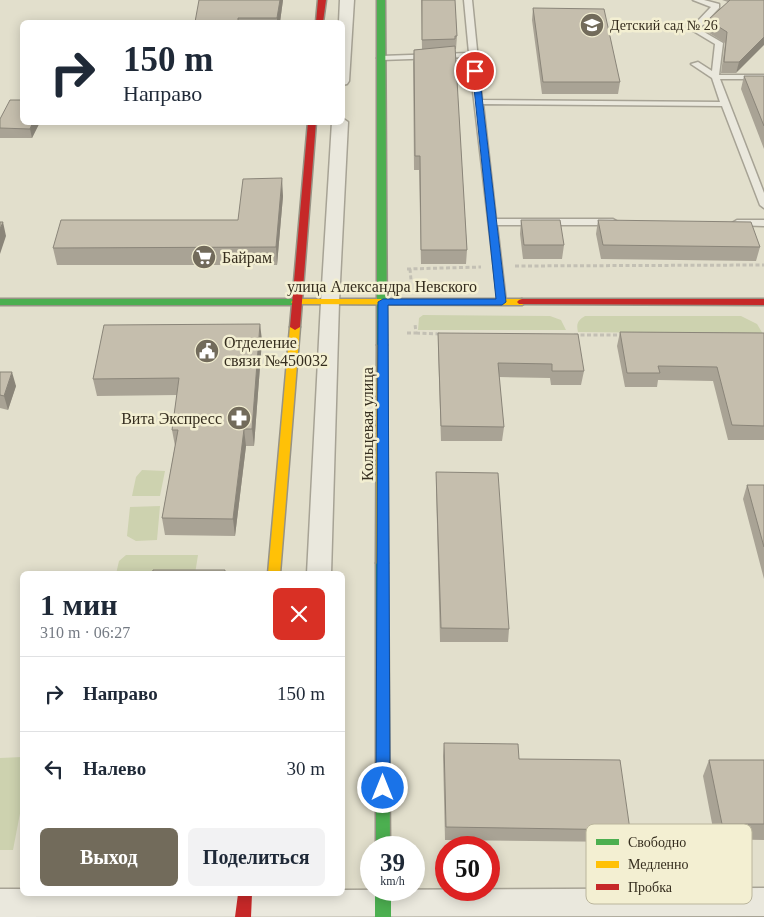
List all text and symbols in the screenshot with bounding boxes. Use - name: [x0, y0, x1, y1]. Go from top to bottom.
- school or university icon: Детский сад № 26: [579, 12, 605, 38]
- place label: Детский сад № 26: [610, 18, 718, 33]
- icon: right: [40, 40, 105, 105]
- text: 150 m: [123, 40, 213, 79]
- pin: [454, 50, 496, 92]
- icon: arrive: [461, 57, 489, 85]
- text: Направо: [123, 81, 202, 106]
- supermarket icon: Байрам: [191, 244, 217, 270]
- place label: Байрам: [222, 249, 272, 267]
- street label: улица Александра Невского: [287, 278, 477, 296]
- place label: Отделение связи №450032: [224, 334, 328, 369]
- public building icon: Отделение связи №450032: [194, 338, 220, 364]
- street label: Кольцевая улица: [359, 367, 377, 481]
- pharmacy icon: Вита Экспресс: [226, 405, 252, 431]
- place label: Вита Экспресс: [121, 410, 222, 428]
- text: 1 мин: [40, 588, 118, 621]
- button: close: [273, 588, 325, 640]
- text: 310 m · 06:27: [40, 624, 130, 641]
- icon: right: [40, 680, 68, 708]
- text: Направо: [83, 683, 158, 704]
- text: 150 m: [277, 683, 325, 704]
- icon: left: [40, 755, 68, 783]
- text: Налево: [83, 758, 146, 779]
- text: 30 m: [286, 758, 325, 779]
- position arrow: [356, 761, 408, 813]
- legend: [586, 824, 752, 904]
- button: Выход: [40, 828, 178, 886]
- button: Поделиться: [188, 828, 325, 886]
- text: Свободно: [628, 835, 686, 850]
- speed limit sign: 50: [435, 836, 500, 901]
- text: 39: [380, 849, 405, 876]
- text: Медленно: [628, 857, 689, 872]
- text: km/h: [380, 874, 405, 888]
- text: Пробка: [628, 880, 673, 895]

